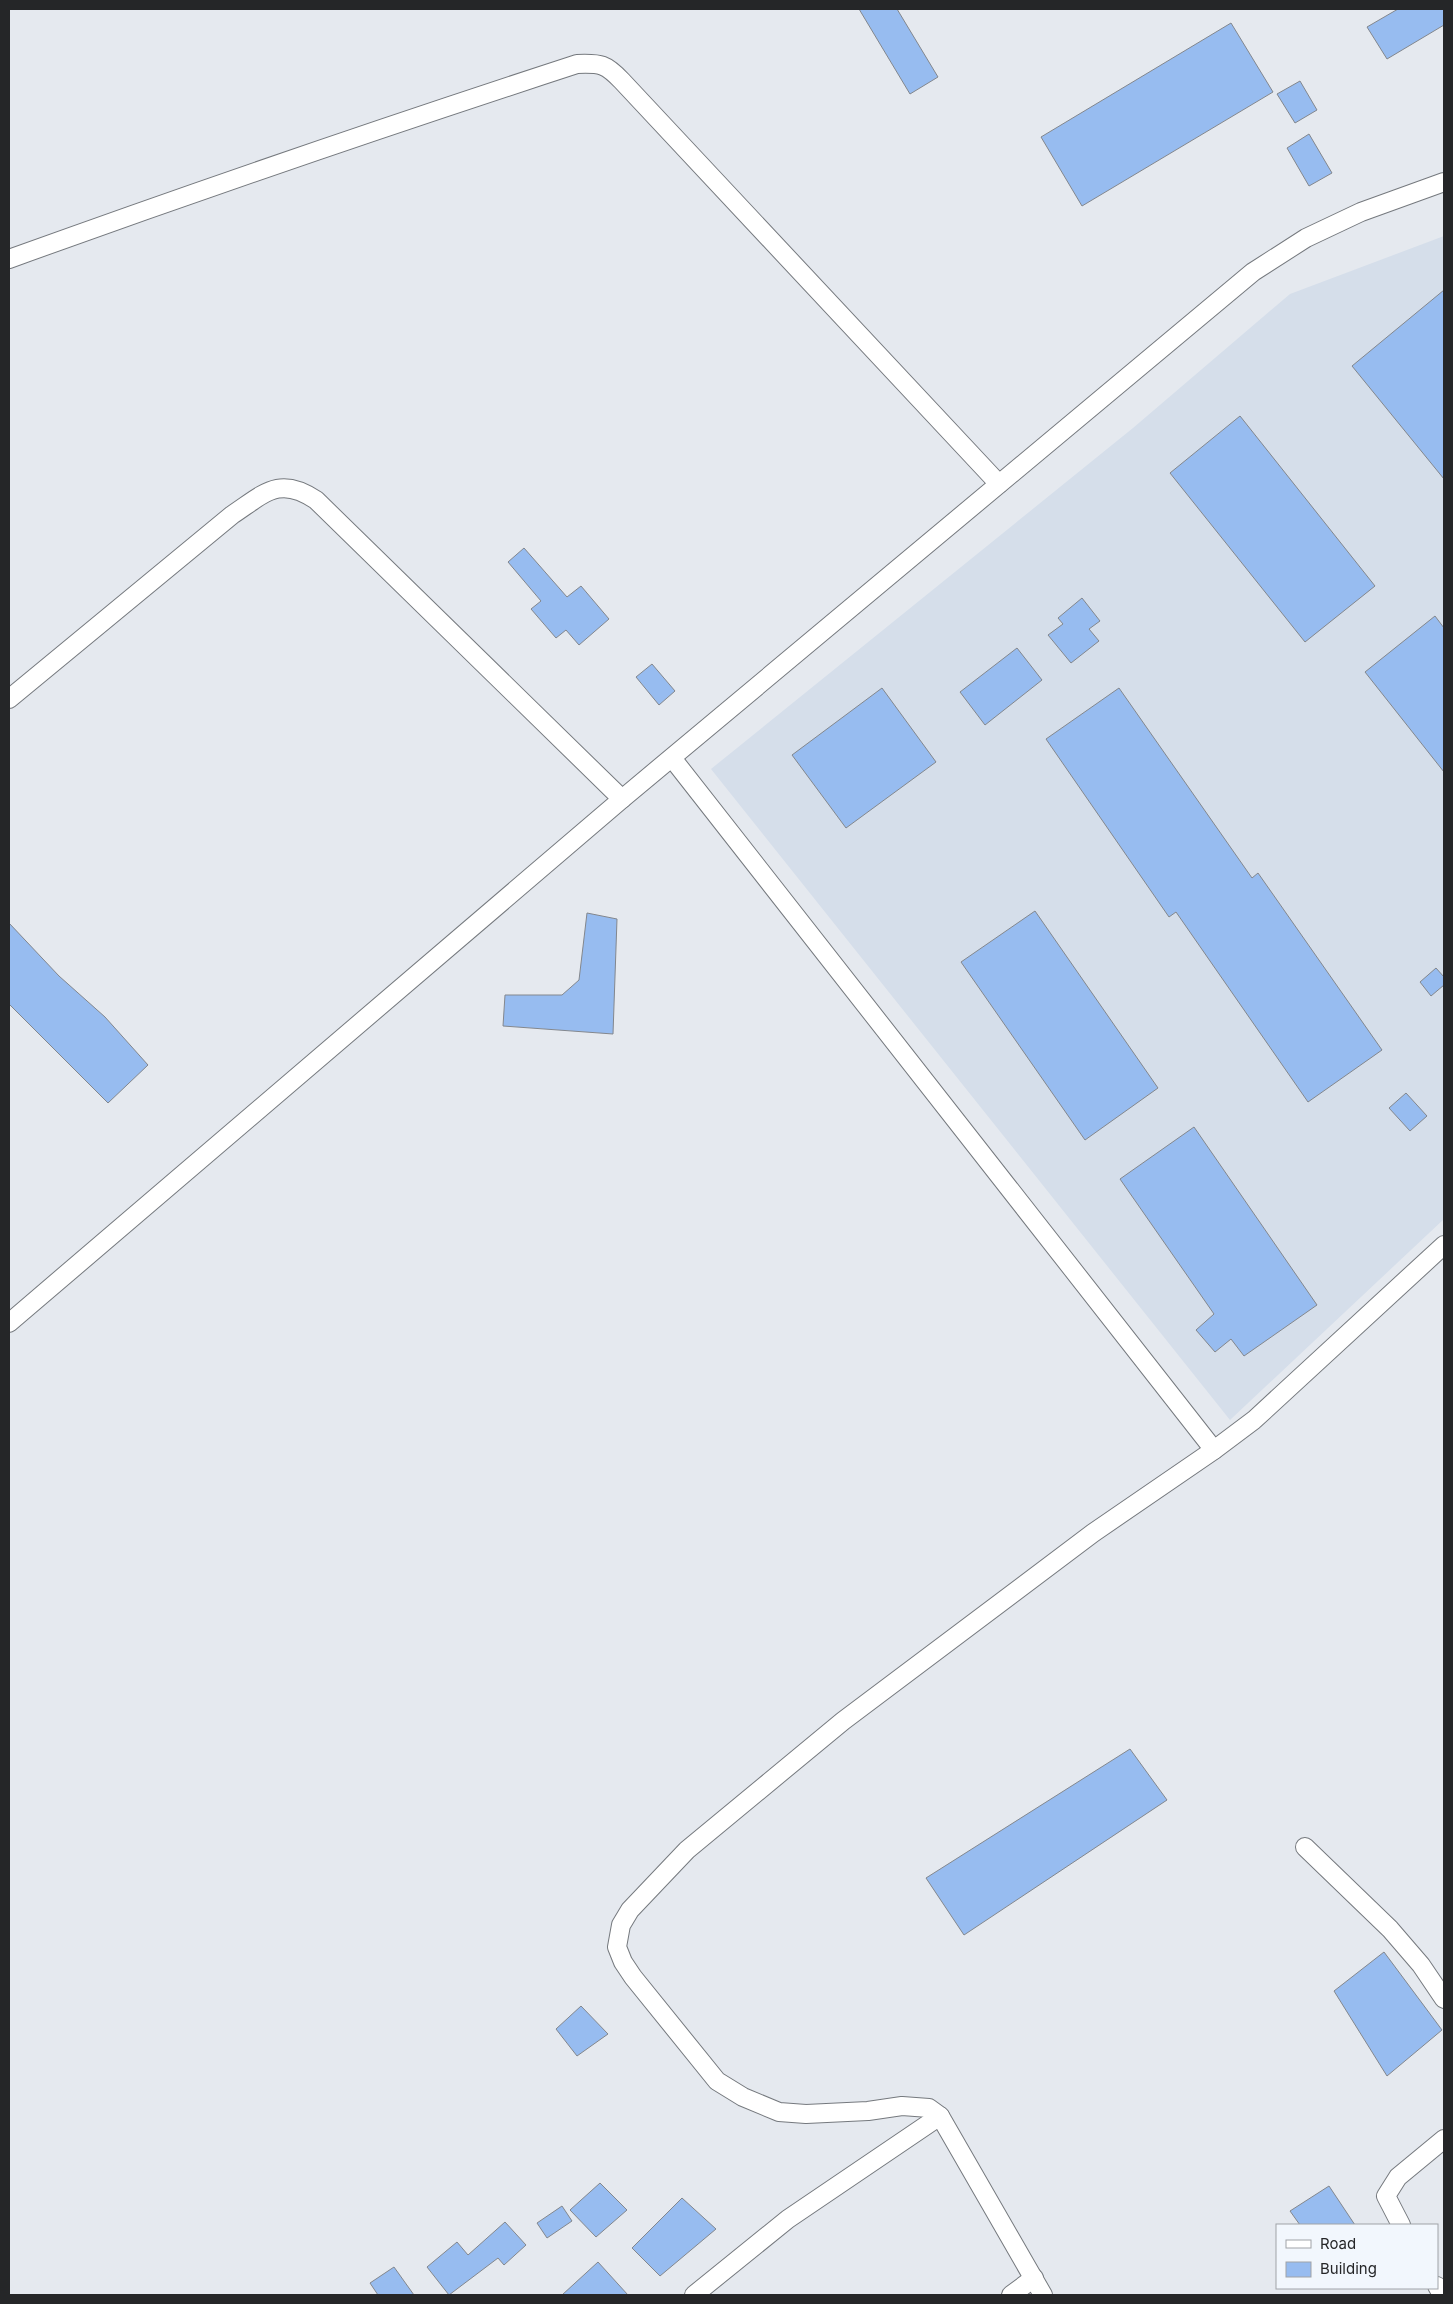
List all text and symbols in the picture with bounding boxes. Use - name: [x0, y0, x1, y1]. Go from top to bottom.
- legend: [1276, 2224, 1438, 2289]
- text: Road: [1320, 2234, 1356, 2253]
- text: Building: [1320, 2259, 1377, 2278]

